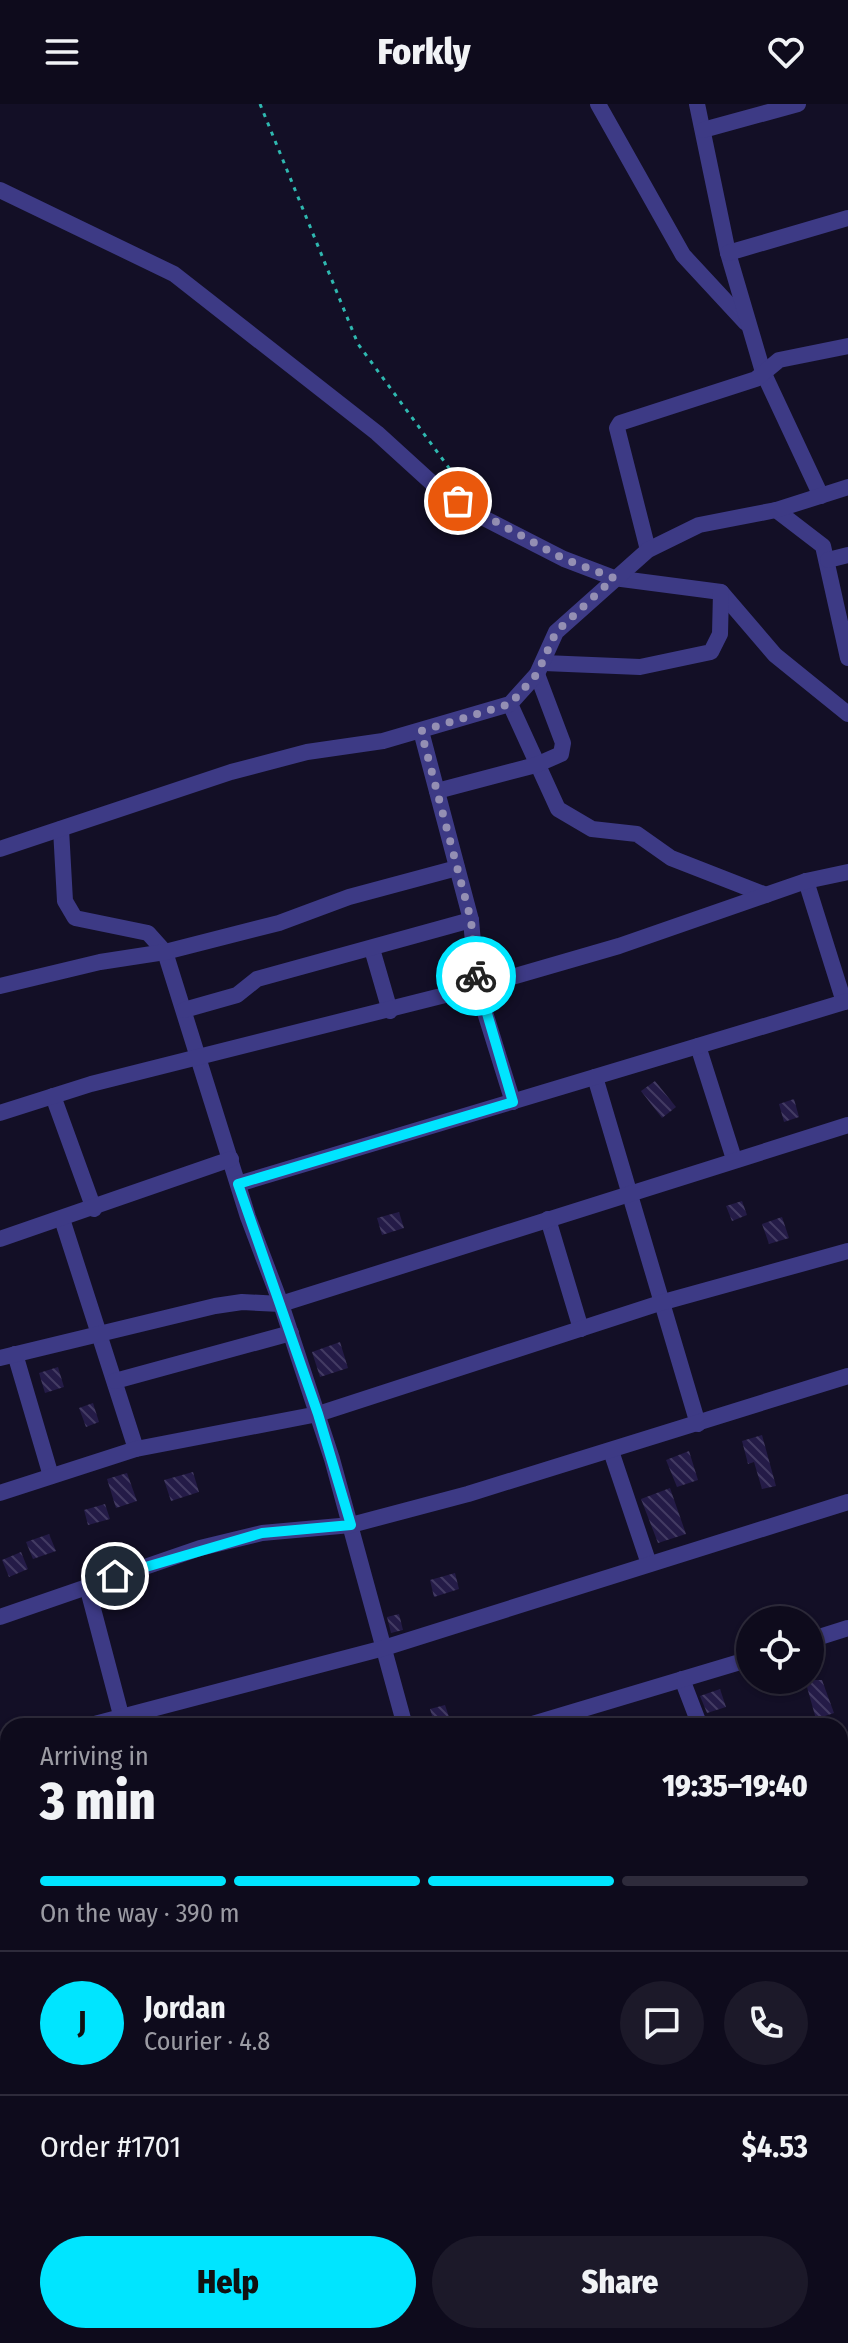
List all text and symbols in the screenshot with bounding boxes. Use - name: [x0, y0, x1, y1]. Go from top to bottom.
- icon: menu: [40, 30, 84, 74]
- text: Forkly: [377, 30, 471, 74]
- icon: heart: [764, 30, 808, 74]
- pin: [424, 467, 492, 535]
- icon: bag: [436, 479, 480, 523]
- courier: [436, 936, 516, 1016]
- icon: bike: [454, 954, 498, 998]
- pin: [81, 1542, 149, 1610]
- icon: home: [93, 1554, 137, 1598]
- map controls: [736, 1606, 824, 1694]
- button: locate: [736, 1606, 824, 1694]
- text: Arriving in: [40, 1741, 149, 1772]
- text: 19:35–19:40: [662, 1768, 808, 1804]
- text: 3 min: [40, 1770, 156, 1833]
- text: On the way · 390 m: [40, 1898, 239, 1929]
- button: chat: [620, 1981, 704, 2065]
- button: phone: [724, 1981, 808, 2065]
- text: Jordan: [144, 1990, 226, 2026]
- text: J: [78, 2005, 86, 2041]
- text: Courier · 4.8: [144, 2026, 270, 2057]
- text: Order #1701: [40, 2129, 181, 2165]
- text: $4.53: [742, 2129, 808, 2165]
- button: Help: [40, 2236, 416, 2328]
- button: Share: [432, 2236, 808, 2328]

